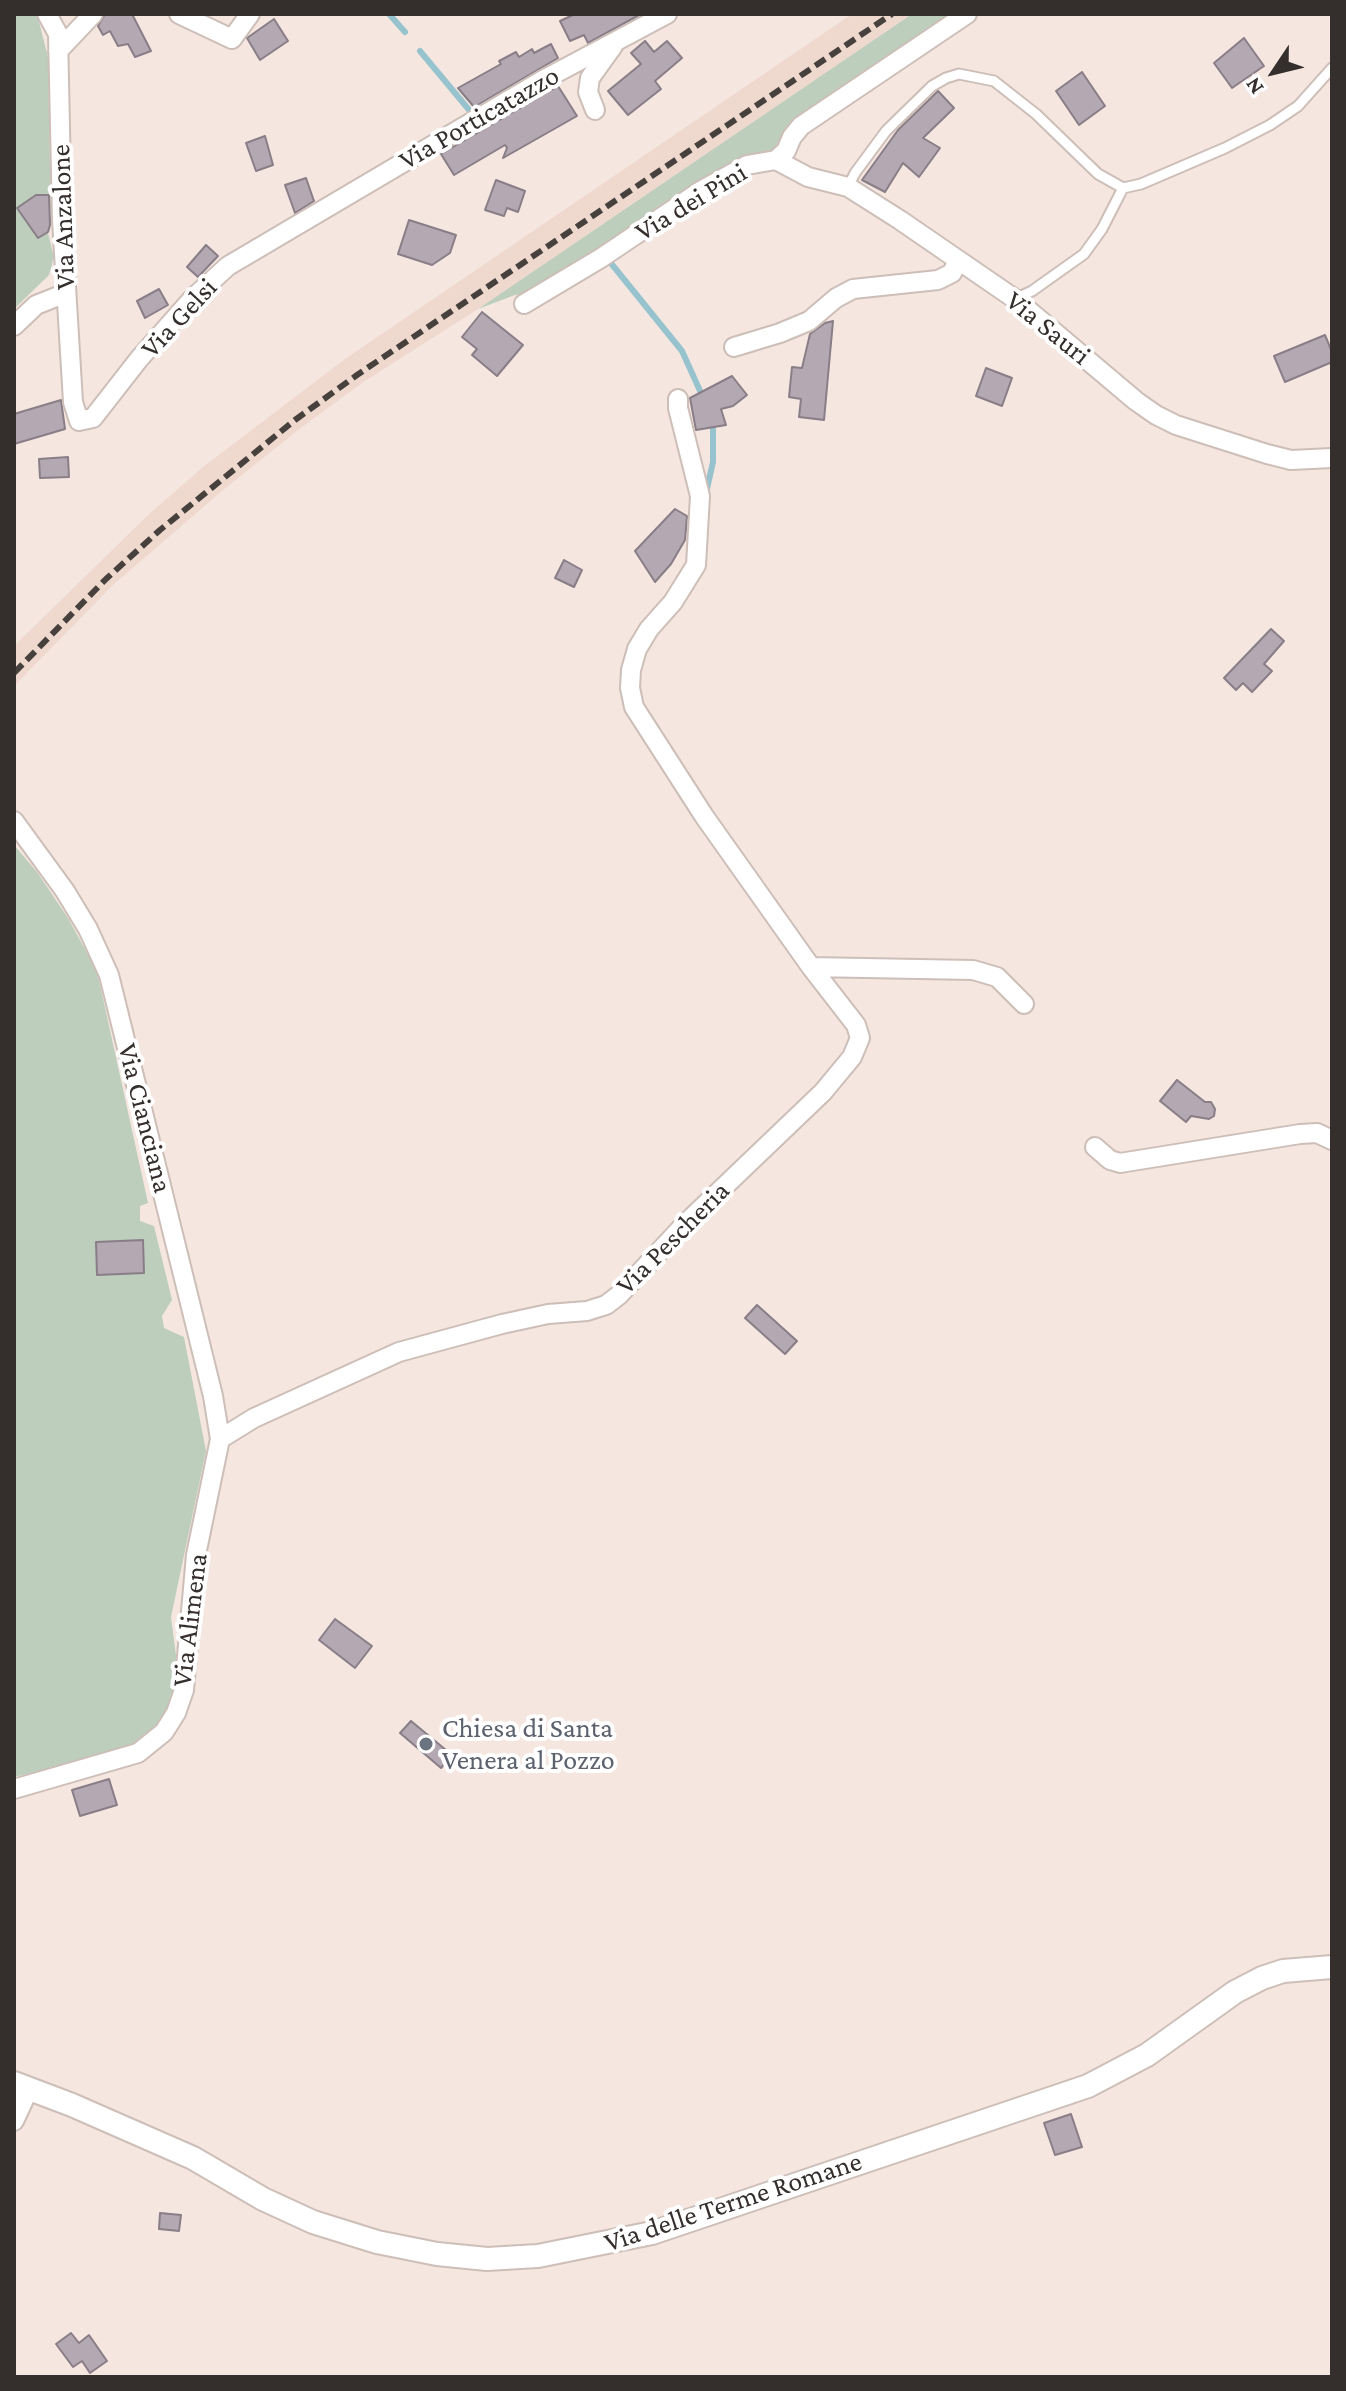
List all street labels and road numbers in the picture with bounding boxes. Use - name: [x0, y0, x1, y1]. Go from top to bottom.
- street label: Via Porticatazzo: [393, 59, 565, 177]
- street label: Via Anzalone: [44, 144, 82, 290]
- street label: Via dei Pini: [629, 156, 753, 248]
- street label: Via Gelsi: [134, 271, 224, 365]
- street label: Via Sauri: [999, 284, 1097, 372]
- street label: Via Cianciana: [110, 1040, 180, 1196]
- street label: Via Pescheria: [609, 1174, 737, 1302]
- street label: Via Alimena: [165, 1551, 215, 1689]
- street label: Via delle Terme Romane: [600, 2145, 866, 2259]

